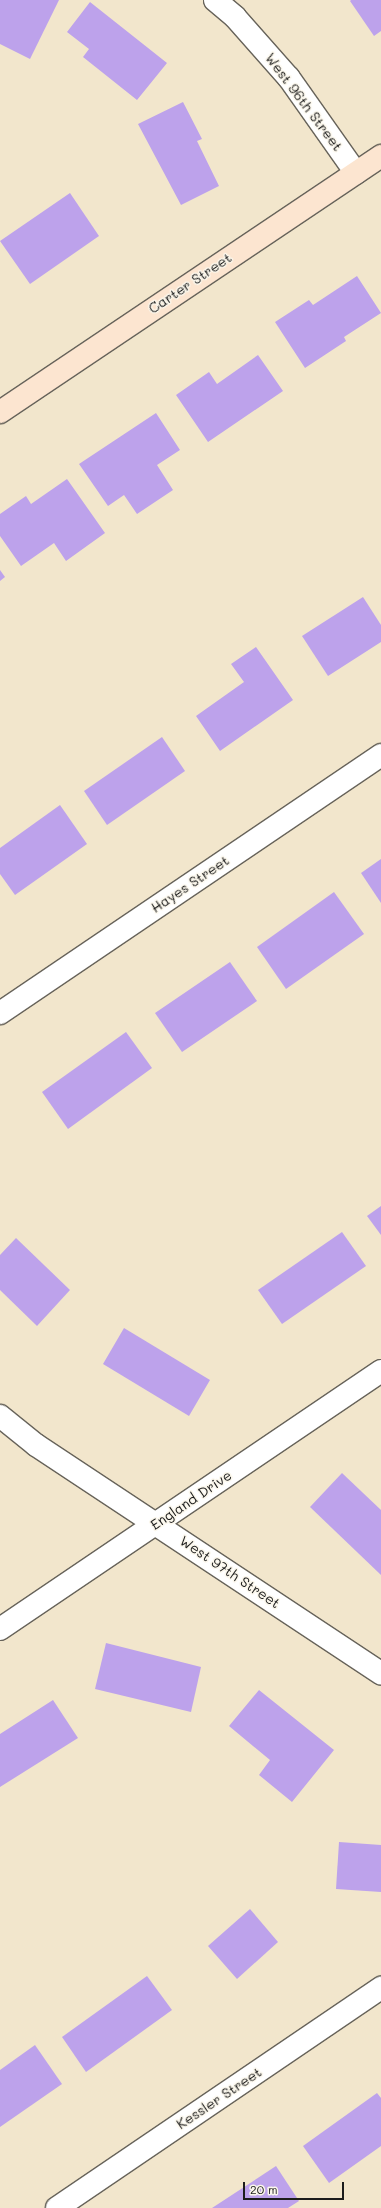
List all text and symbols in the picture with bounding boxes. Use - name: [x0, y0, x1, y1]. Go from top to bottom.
- street label: West 96th Street: [262, 50, 346, 154]
- street label: Carter Street: [145, 249, 235, 317]
- street label: Hayes Street: [148, 852, 232, 916]
- street label: England Drive: [147, 1467, 235, 1533]
- street label: West 97th Street: [177, 1532, 283, 1612]
- street label: Kessler Street: [173, 2063, 265, 2133]
- scale bar: [245, 2174, 346, 2200]
- text: 20 m: [250, 2181, 278, 2197]

